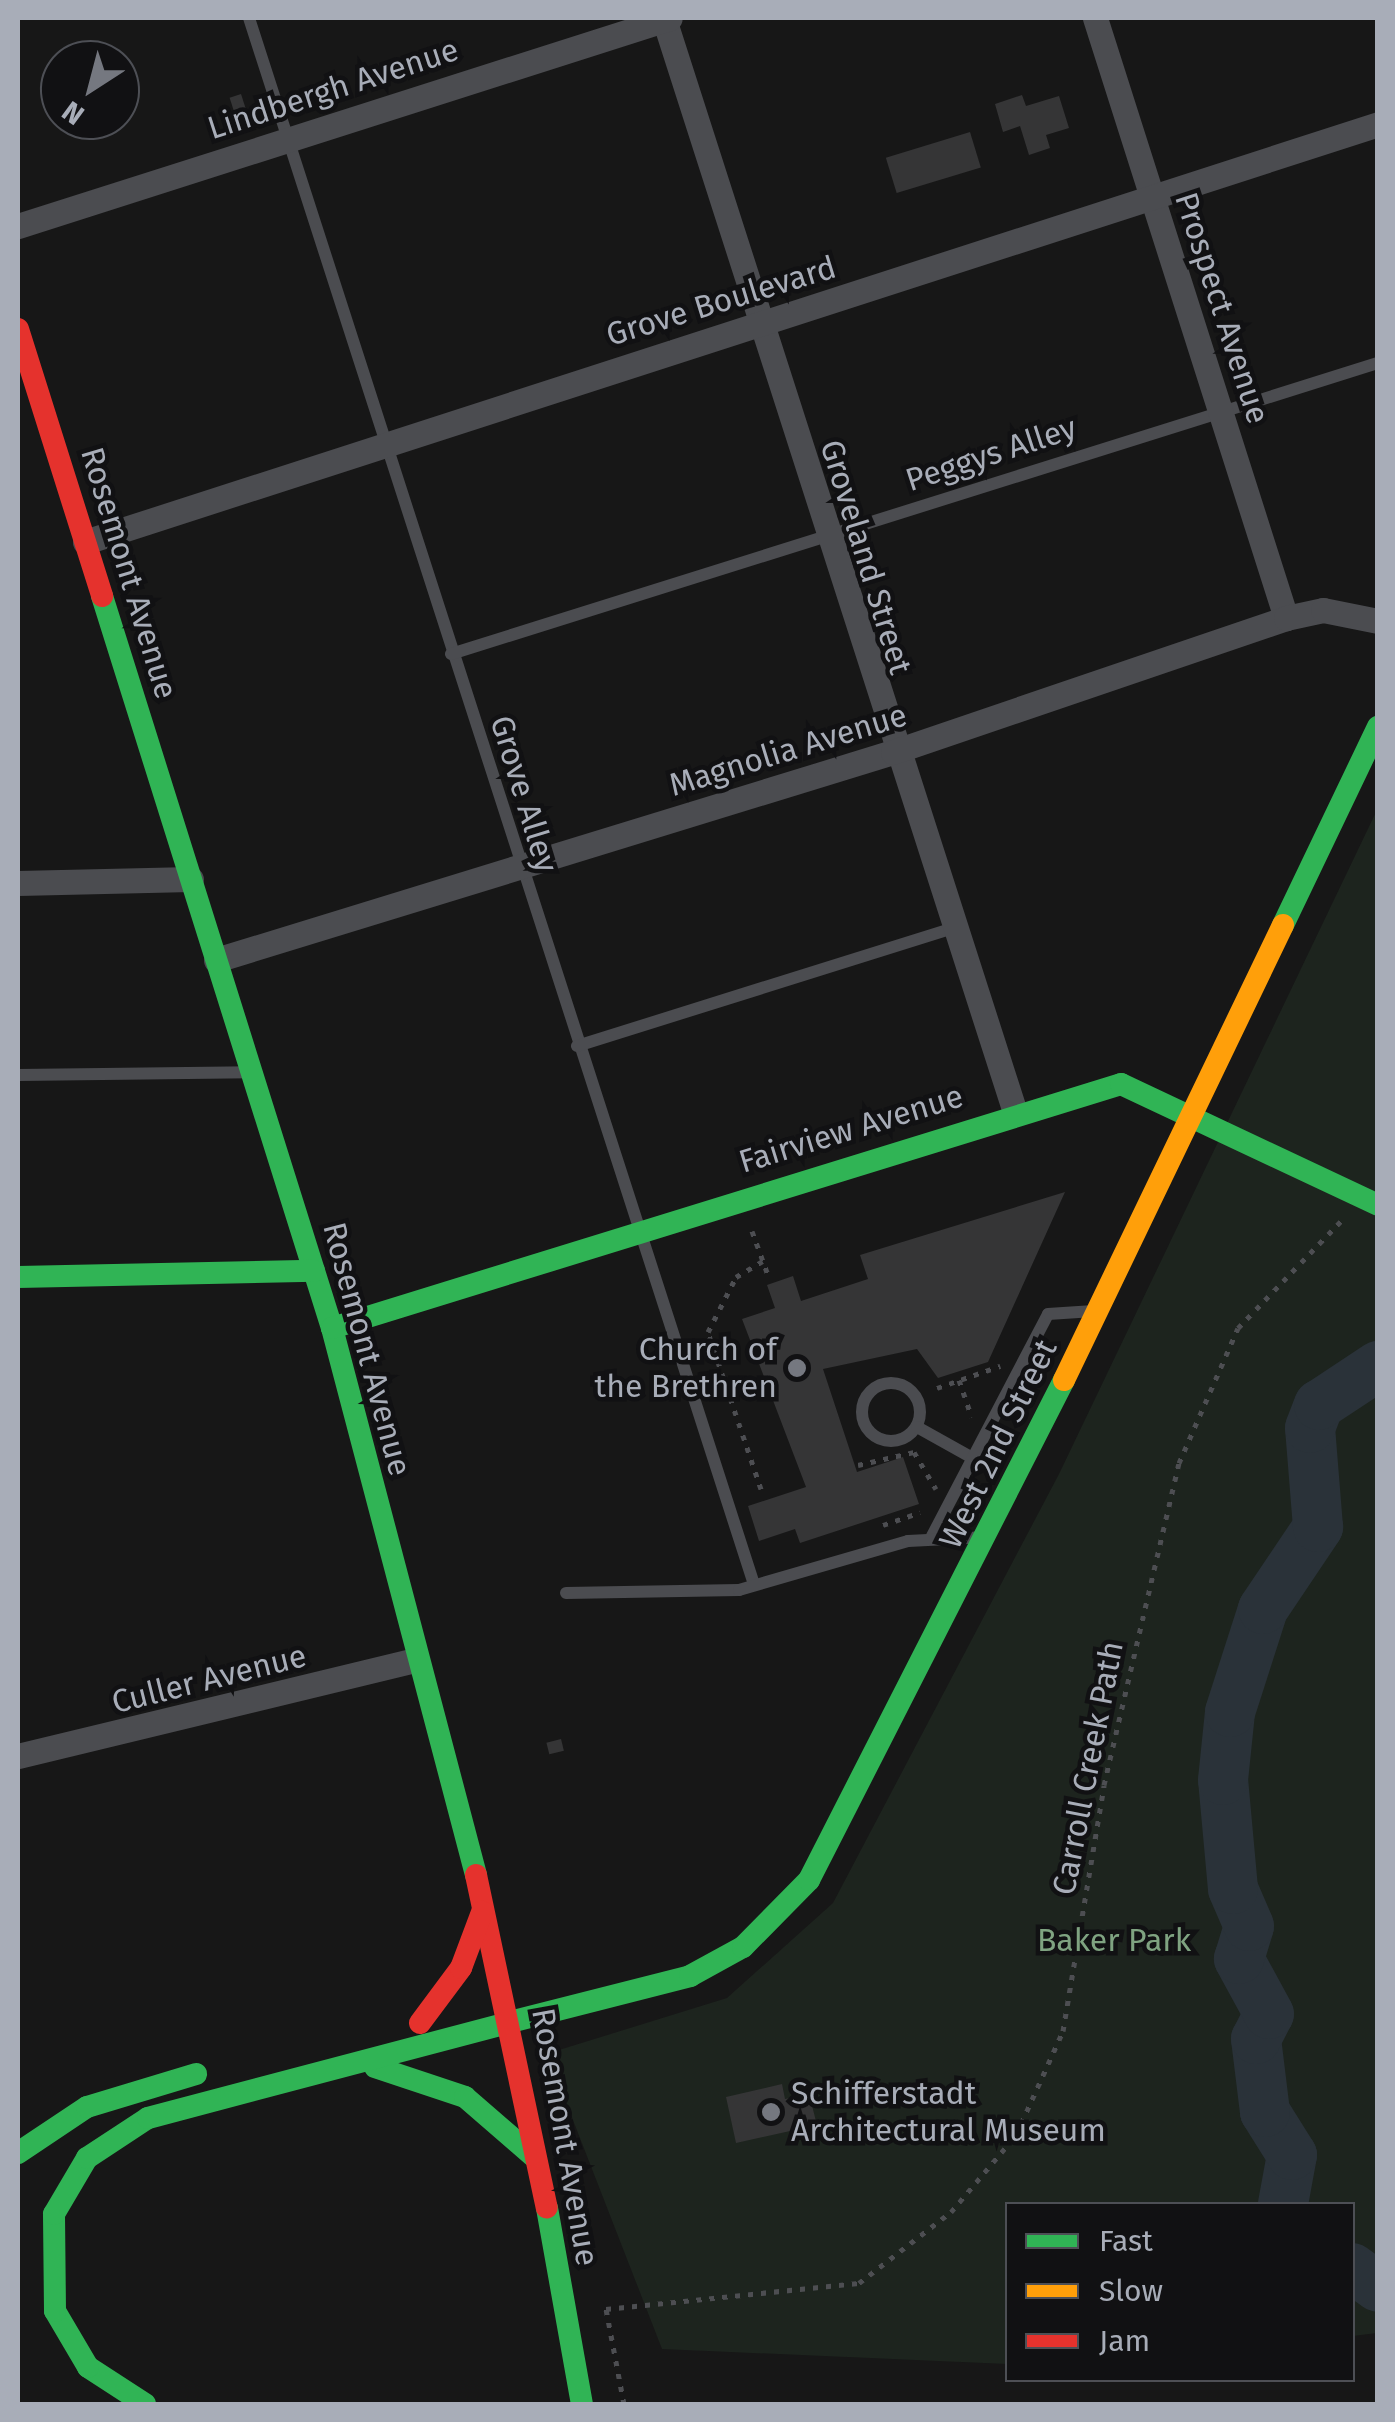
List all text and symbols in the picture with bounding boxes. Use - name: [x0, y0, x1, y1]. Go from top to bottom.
- street label: Lindbergh Avenue: [203, 30, 463, 148]
- north arrow: [40, 40, 140, 140]
- text: N: [56, 94, 90, 132]
- street label: Prospect Avenue: [1167, 187, 1277, 429]
- street label: Grove Boulevard: [602, 248, 840, 354]
- street label: Peggys Alley: [901, 408, 1081, 500]
- street label: Groveland Street: [812, 435, 920, 679]
- street label: Rosemont Avenue: [72, 443, 186, 703]
- street label: Magnolia Avenue: [664, 696, 912, 804]
- street label: Grove Alley: [482, 711, 566, 877]
- street label: Fairview Avenue: [734, 1077, 968, 1181]
- street label: Rosemont Avenue: [315, 1218, 419, 1480]
- place label: Church of the Brethren: [595, 1331, 777, 1406]
- street label: West 2nd Street: [931, 1333, 1065, 1555]
- marker: Church of the Brethren: [786, 1357, 808, 1379]
- street label: Culler Avenue: [108, 1636, 310, 1722]
- street label: Carroll Creek Path: [1045, 1638, 1131, 1898]
- park label: Baker Park: [1037, 1921, 1191, 1959]
- street label: Rosemont Avenue: [523, 2005, 607, 2269]
- place label: Schifferstadt Architectural Museum: [791, 2075, 1106, 2150]
- marker: Schifferstadt Architectural Museum: [760, 2101, 782, 2123]
- legend: [1005, 2202, 1355, 2382]
- text: Fast: [1099, 2223, 1153, 2259]
- text: Slow: [1099, 2273, 1163, 2309]
- text: Jam: [1099, 2323, 1150, 2359]

